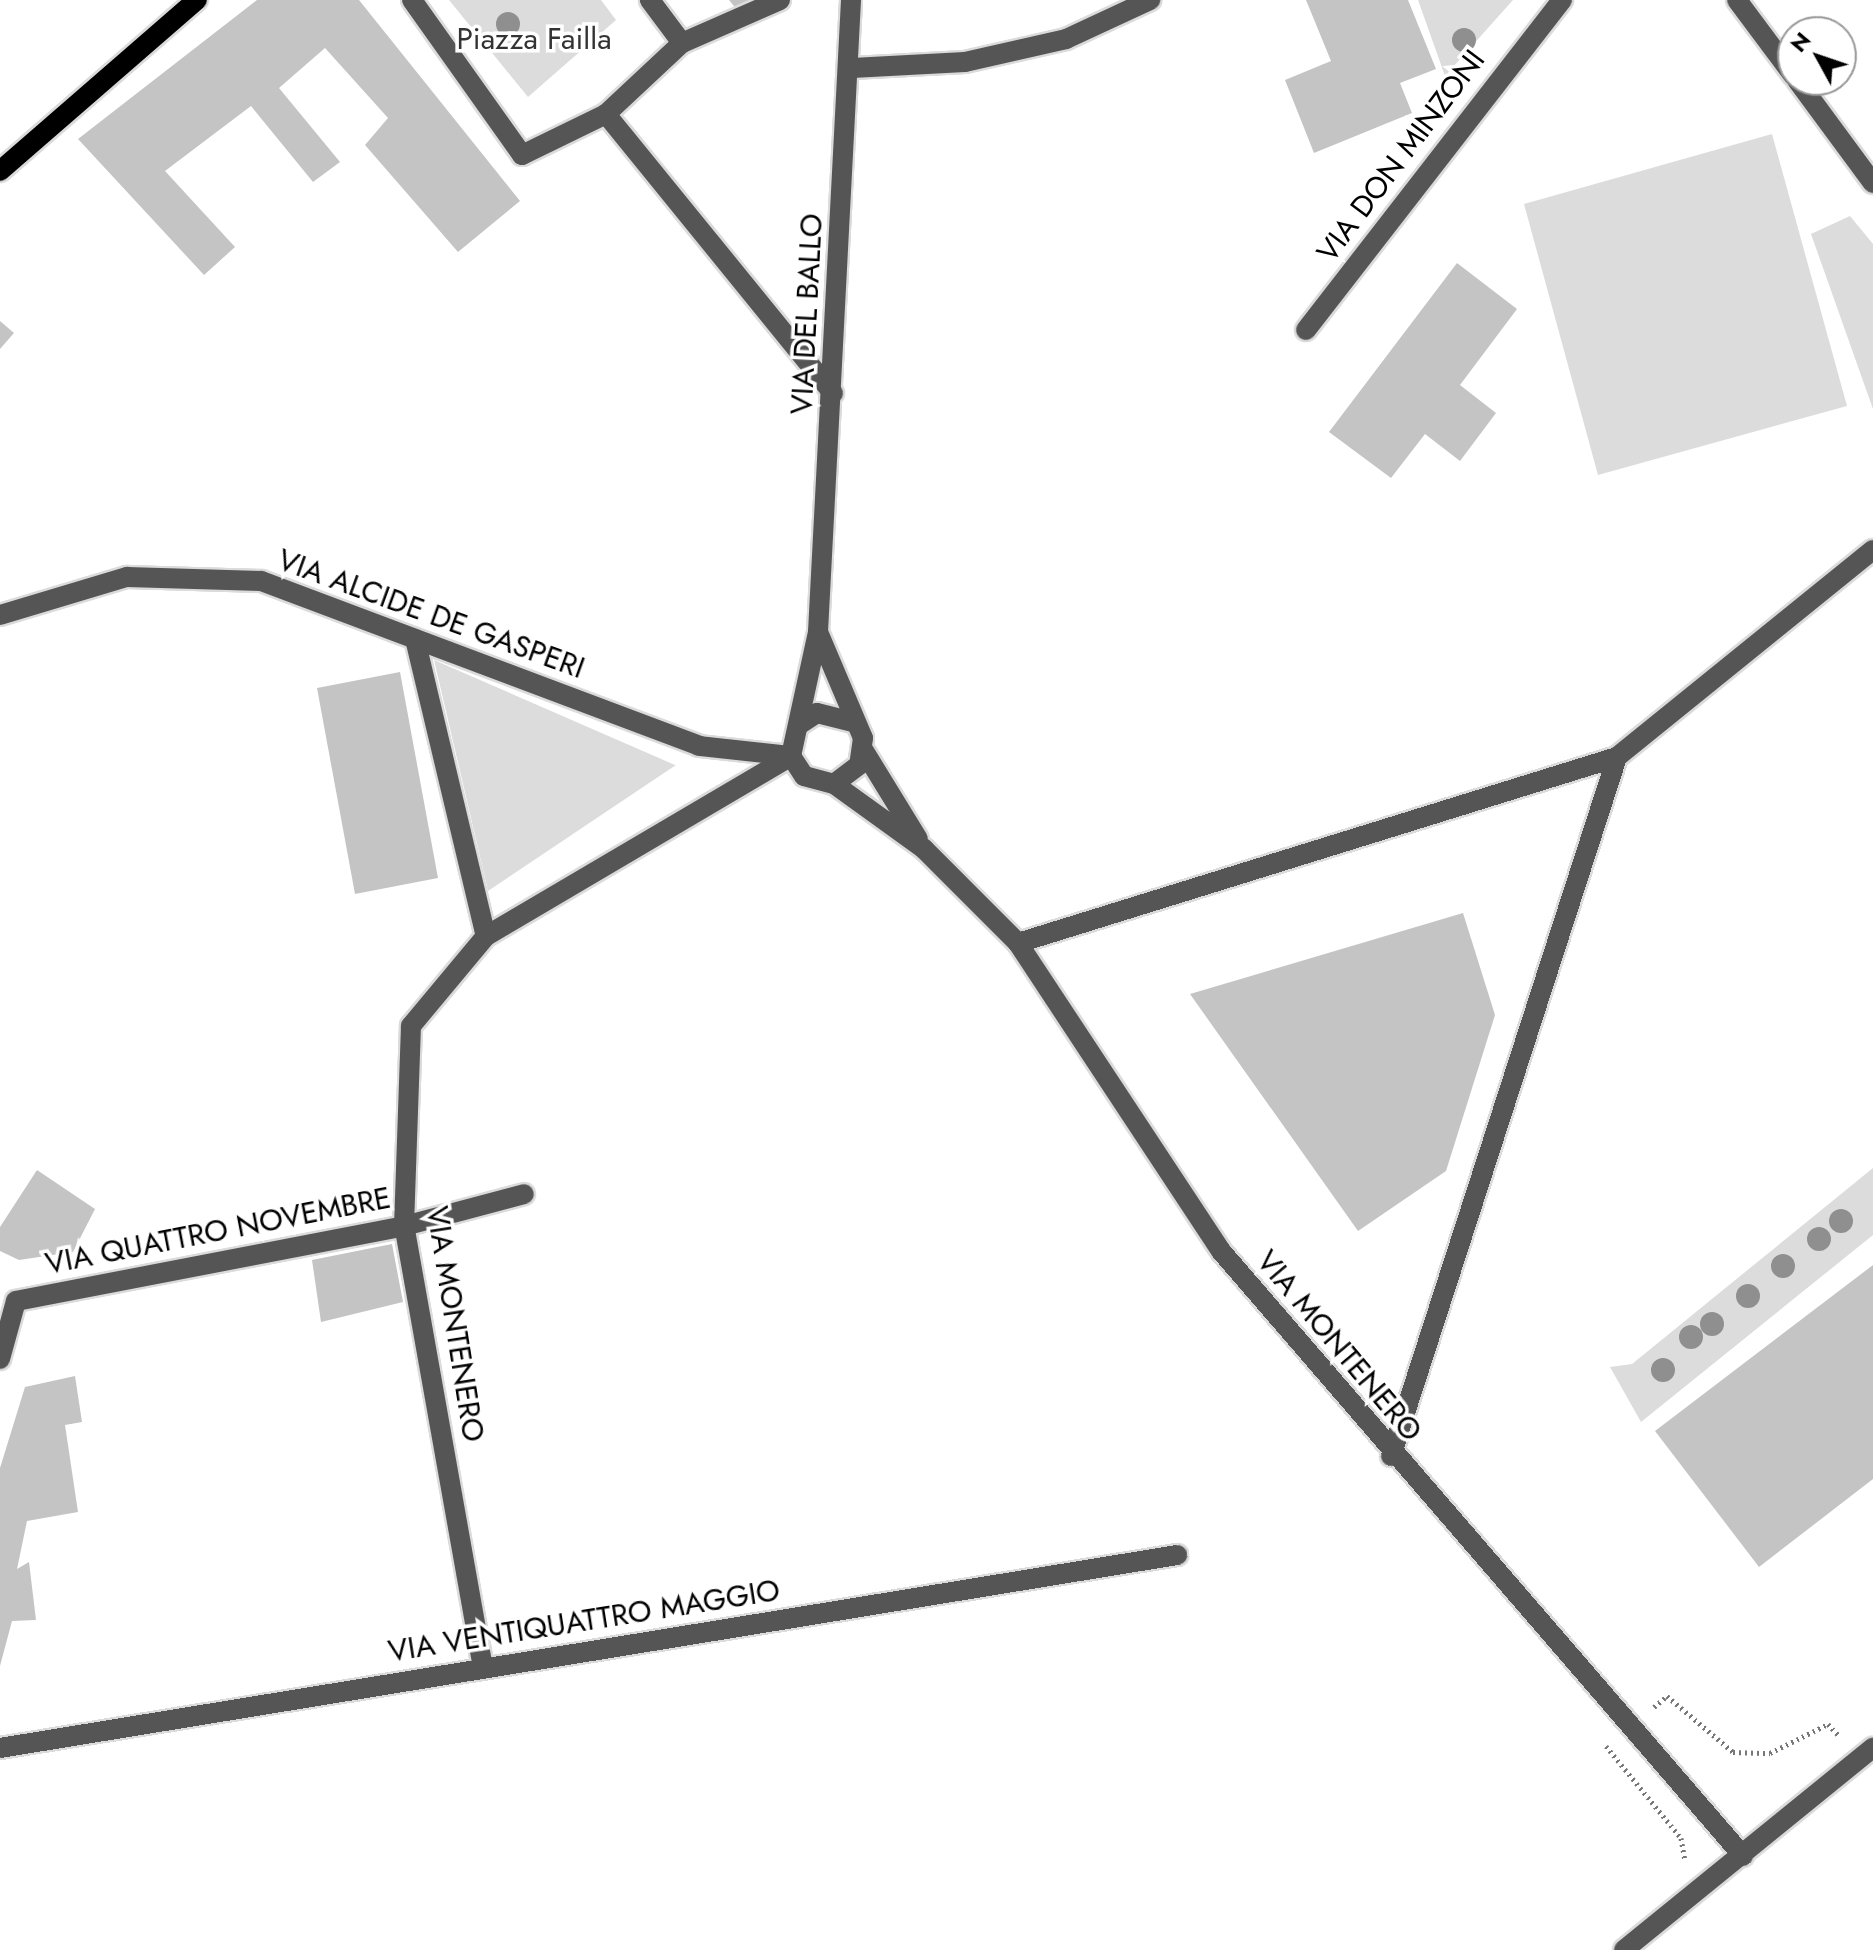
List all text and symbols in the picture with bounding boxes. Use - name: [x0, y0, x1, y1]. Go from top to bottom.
- north arrow: [1777, 16, 1857, 96]
- park label: Piazza Failla: [456, 21, 612, 57]
- text: N: [1782, 25, 1818, 59]
- street label: VIA DON MINZONI: [1309, 43, 1493, 269]
- street label: VIA DEL BALLO: [784, 213, 830, 415]
- street label: VIA ALCIDE DE GASPERI: [273, 542, 589, 686]
- street label: VIA QUATTRO NOVEMBRE: [42, 1180, 394, 1282]
- street label: VIA MONTENERO: [419, 1204, 491, 1444]
- street label: VIA MONTENERO: [1249, 1243, 1429, 1449]
- street label: VIA VENTIQUATTRO MAGGIO: [386, 1572, 782, 1670]

